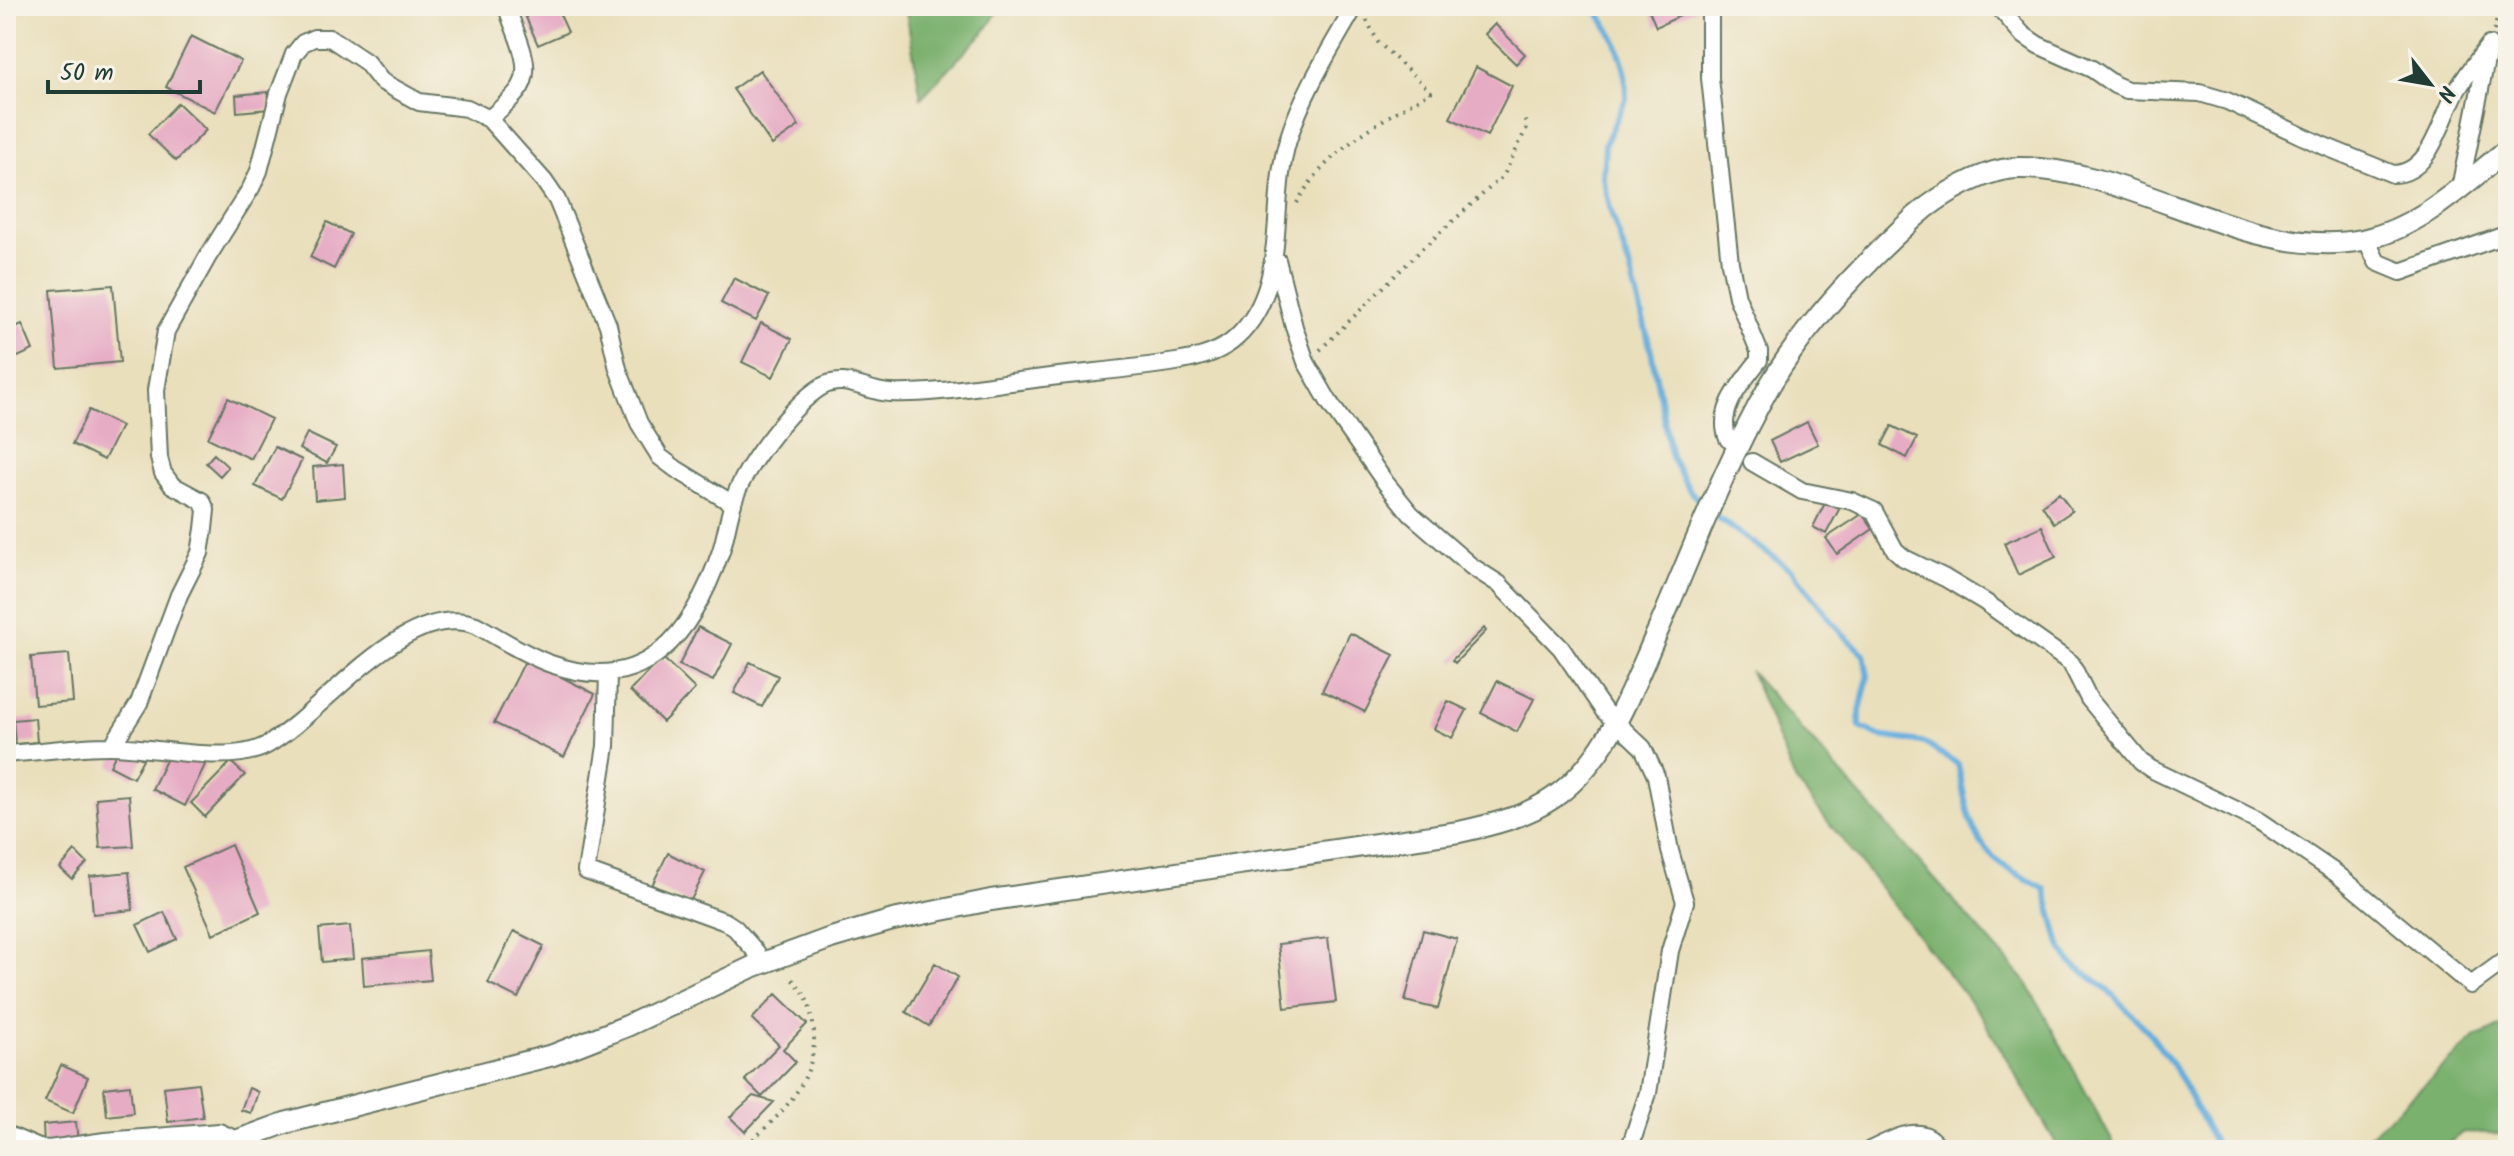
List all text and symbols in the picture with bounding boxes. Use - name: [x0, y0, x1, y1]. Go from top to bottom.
- scale bar: [48, 44, 200, 94]
- north arrow: [2390, 44, 2470, 124]
- text: 50 m: [60, 54, 114, 93]
- text: N: [2426, 78, 2464, 108]

